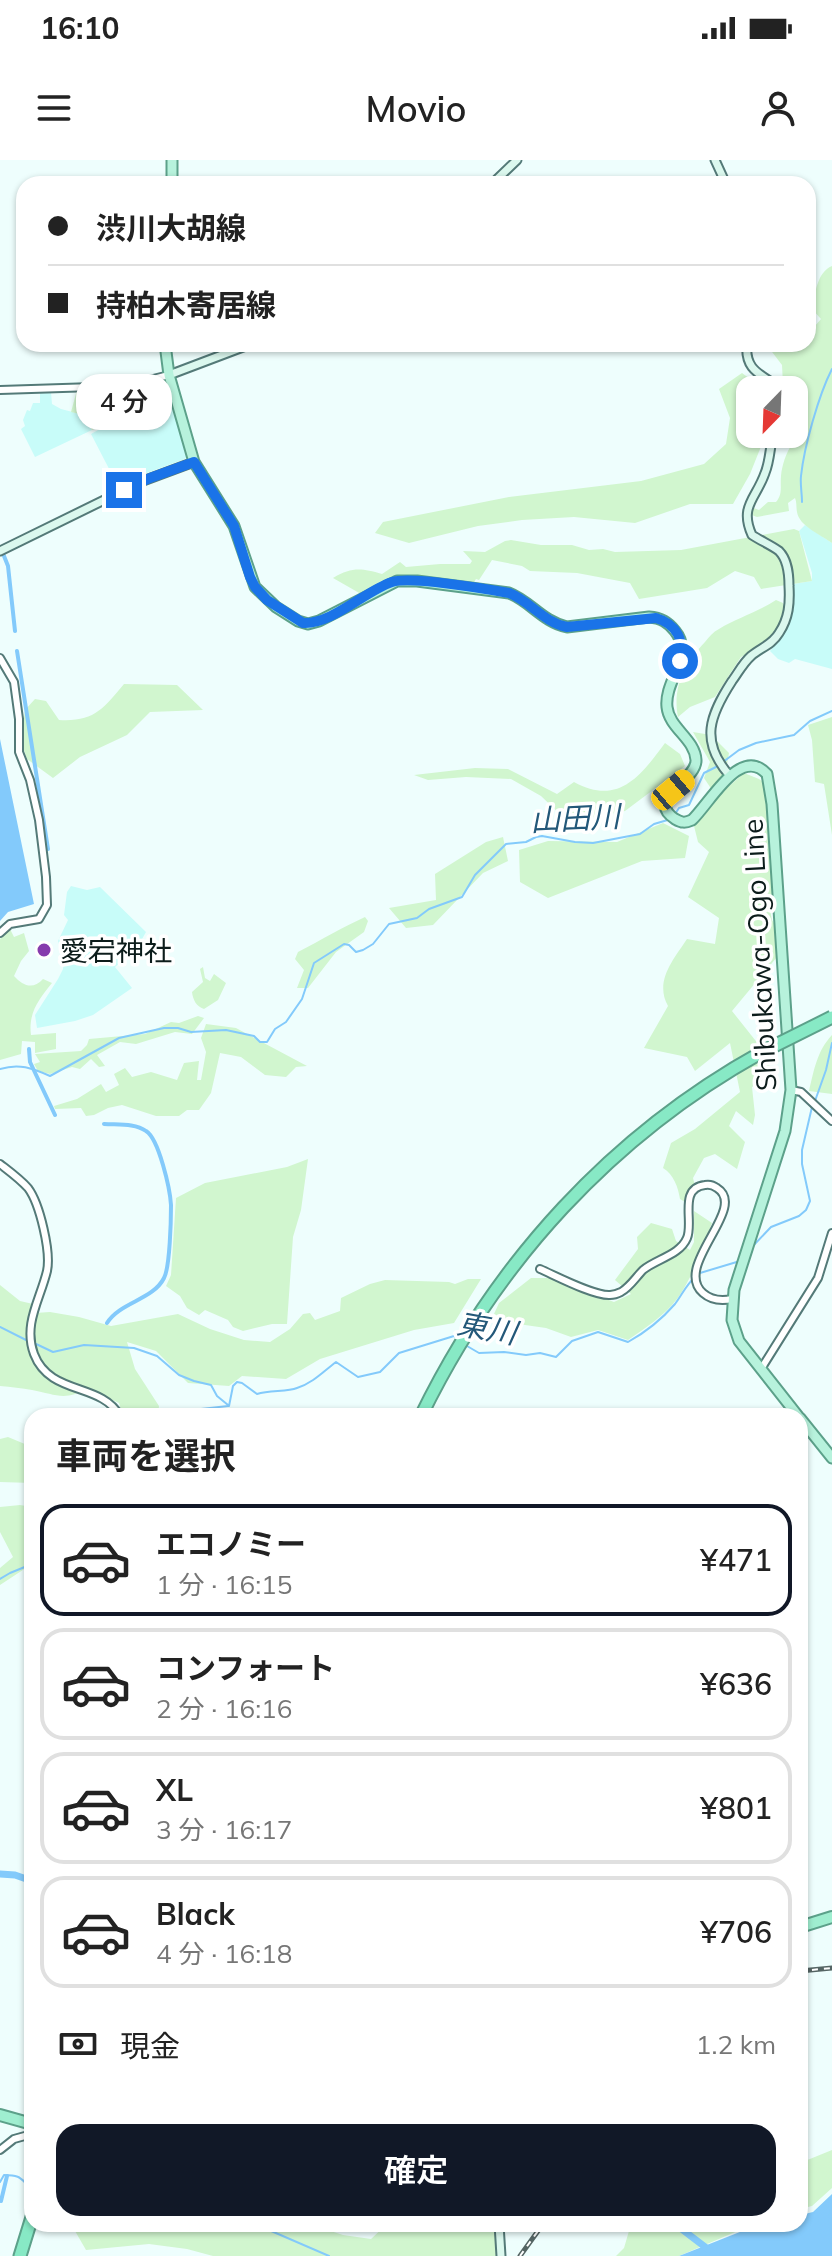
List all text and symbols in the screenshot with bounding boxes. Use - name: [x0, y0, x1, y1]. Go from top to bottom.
- text: 16:10: [40, 9, 119, 47]
- icon: menu: [32, 86, 76, 130]
- text: Movio: [366, 86, 466, 131]
- icon: person: [756, 86, 800, 130]
- text: 渋川大胡線: [96, 209, 246, 247]
- text: 持柏木寄居線: [96, 286, 276, 324]
- callout: 4 分: [76, 374, 172, 430]
- north arrow: [736, 376, 808, 448]
- map controls: [736, 376, 808, 448]
- text: 4 分: [100, 385, 148, 418]
- route end: [106, 472, 142, 508]
- route start: [662, 643, 698, 679]
- car: [647, 765, 699, 815]
- water label: 山田川: [529, 797, 624, 839]
- street label: Shibukawa-Ogo Line: [734, 818, 784, 1092]
- place label: 愛宕神社: [60, 933, 172, 968]
- marker: 愛宕神社: [35, 941, 53, 959]
- water label: 東川: [454, 1304, 523, 1352]
- text: 車両を選択: [56, 1433, 236, 1478]
- icon: car: [60, 1524, 132, 1596]
- text: エコノミー: [156, 1525, 306, 1563]
- text: ¥471: [700, 1541, 772, 1579]
- text: 1 分 · 16:15: [156, 1568, 292, 1601]
- icon: car: [60, 1648, 132, 1720]
- text: コンフォート: [156, 1649, 335, 1687]
- text: ¥636: [700, 1665, 772, 1703]
- text: 2 分 · 16:16: [156, 1692, 292, 1725]
- text: XL: [156, 1771, 193, 1809]
- icon: car: [60, 1772, 132, 1844]
- text: ¥801: [700, 1789, 772, 1827]
- text: 3 分 · 16:17: [156, 1813, 292, 1846]
- text: Black: [156, 1895, 235, 1933]
- icon: car: [60, 1896, 132, 1968]
- text: ¥706: [700, 1913, 772, 1951]
- text: 4 分 · 16:18: [156, 1937, 292, 1970]
- icon: cash: [56, 2022, 100, 2066]
- text: 現金: [120, 2027, 180, 2065]
- text: 1.2 km: [696, 2028, 776, 2061]
- button: 確定: [56, 2124, 776, 2216]

